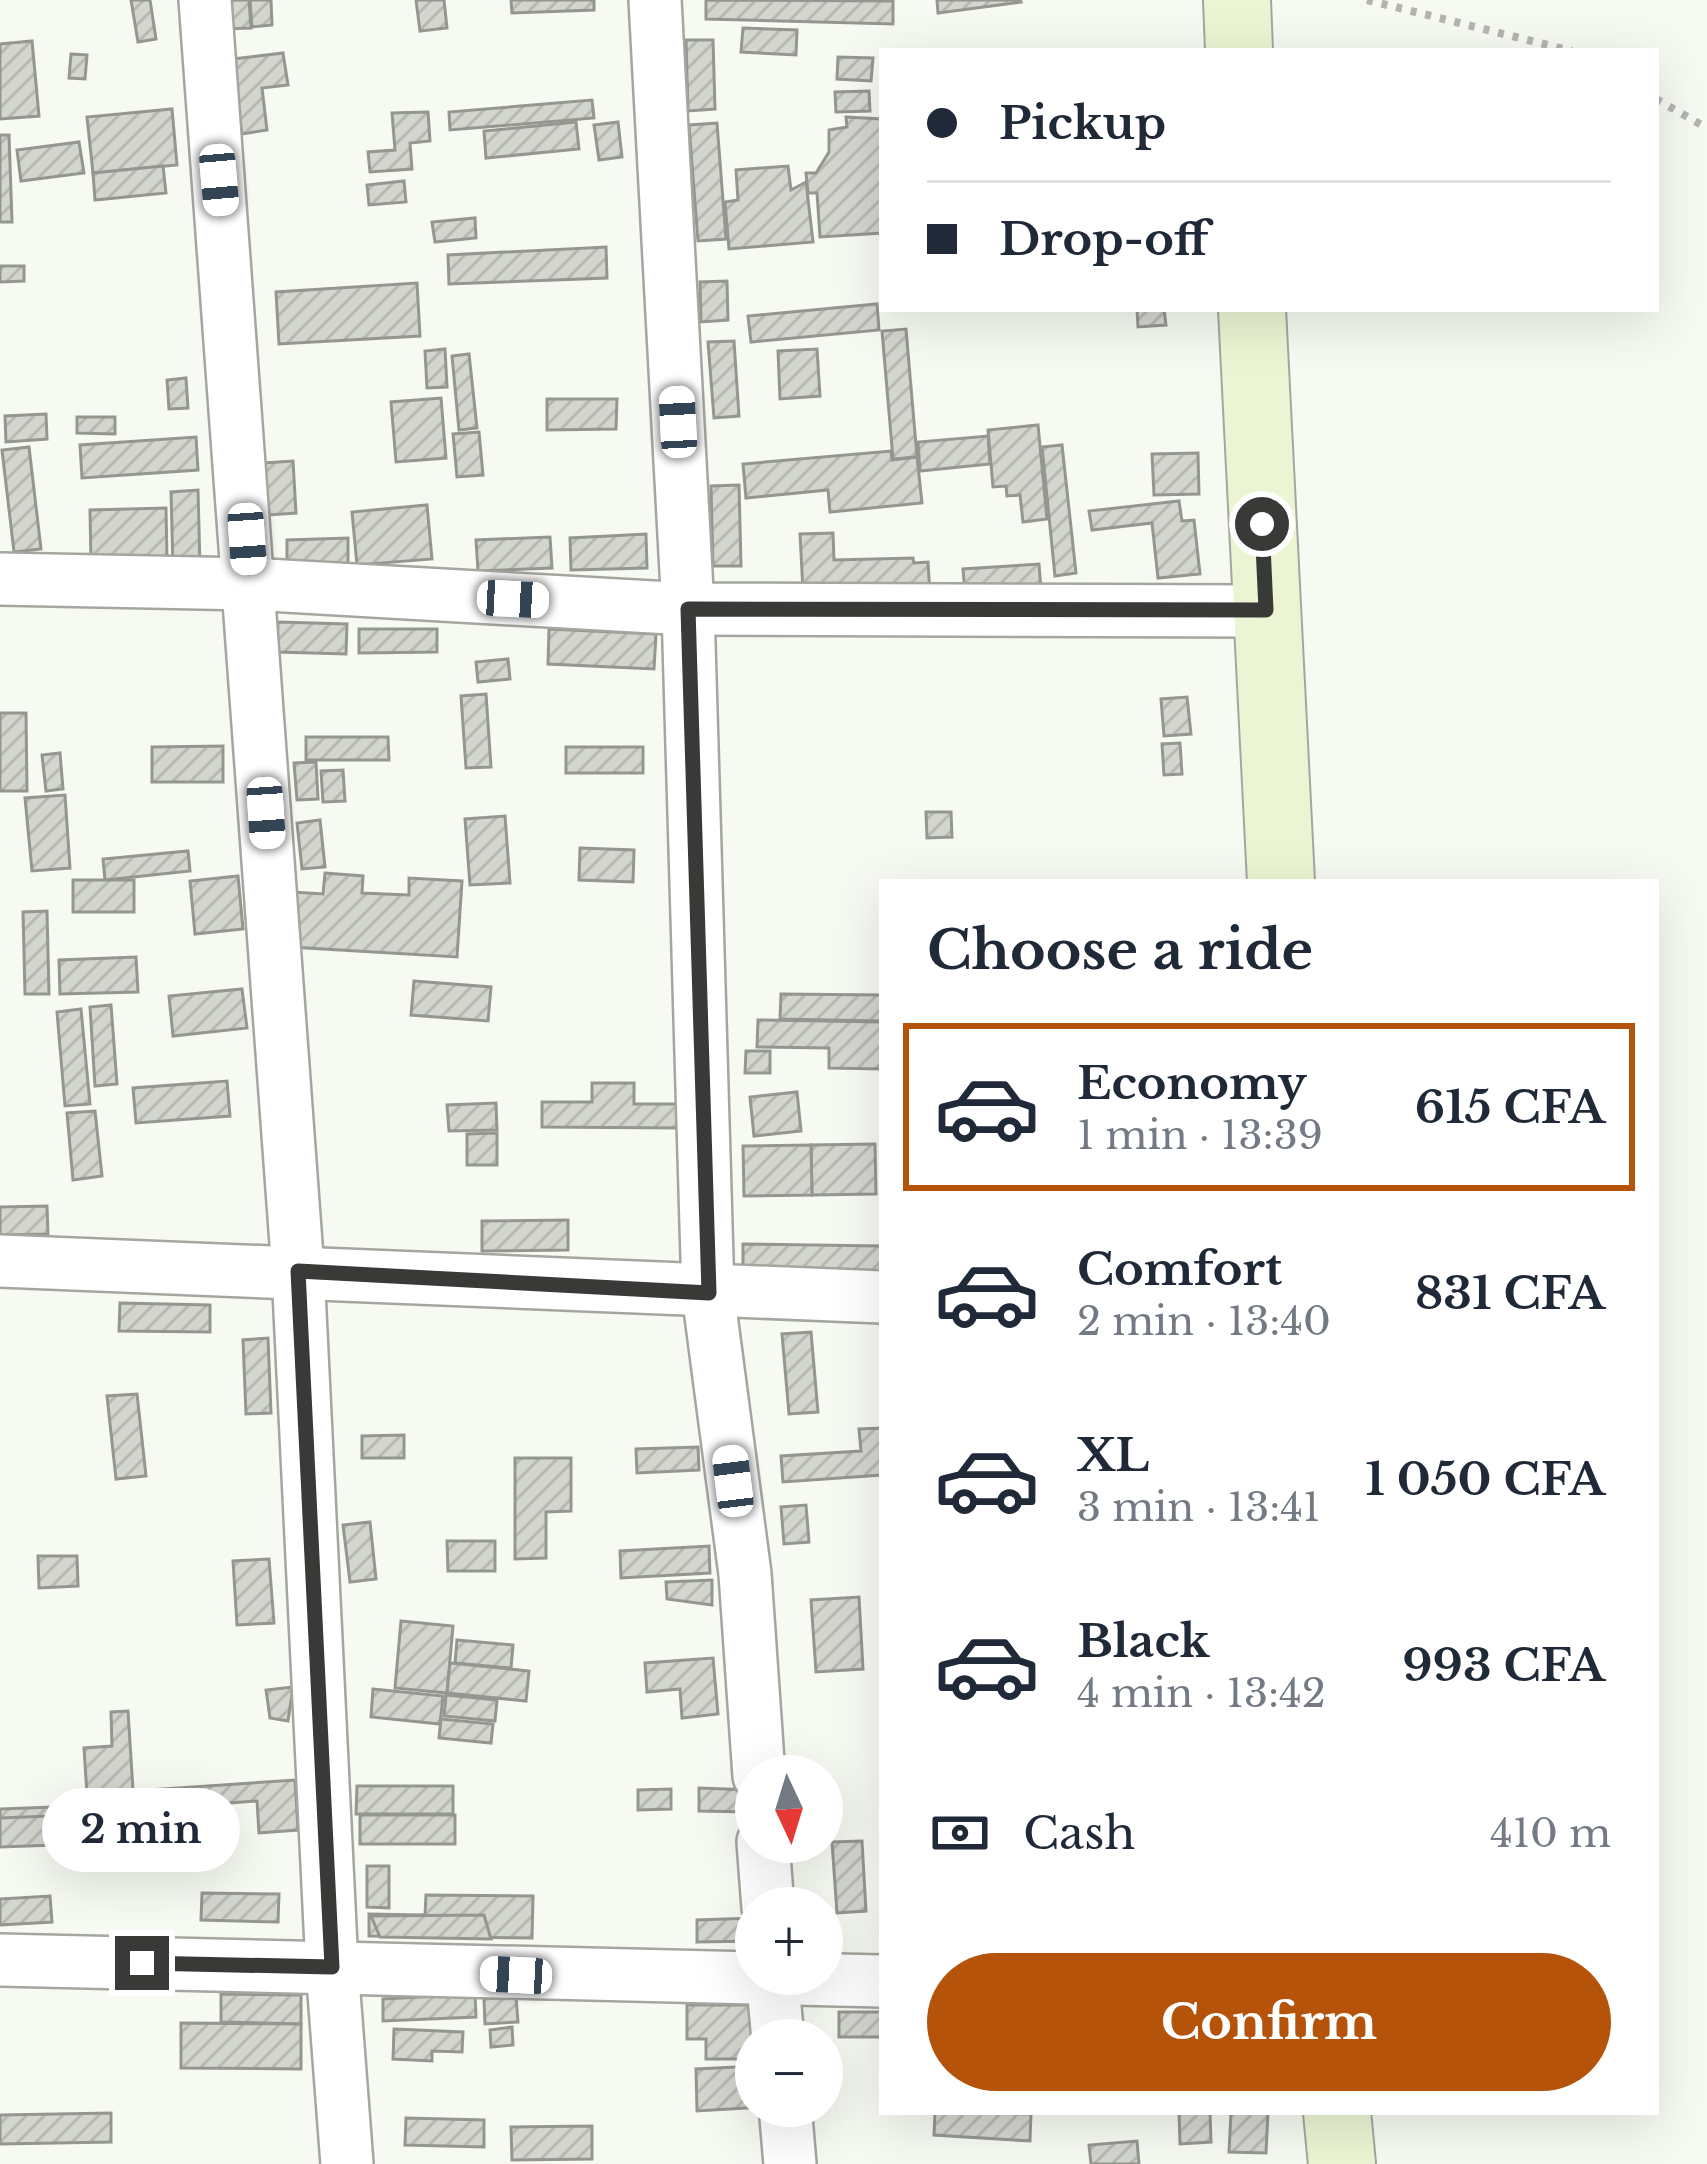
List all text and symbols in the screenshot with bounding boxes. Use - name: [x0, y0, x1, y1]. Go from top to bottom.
- text: Pickup: [999, 95, 1166, 151]
- car: [198, 143, 240, 217]
- text: Drop-off: [999, 211, 1209, 267]
- car: [658, 385, 698, 459]
- route start: [1235, 497, 1289, 551]
- car: [227, 502, 267, 576]
- car: [476, 579, 550, 619]
- car: [246, 776, 286, 850]
- text: Choose a ride: [927, 917, 1313, 984]
- icon: car: [933, 1053, 1041, 1161]
- text: Economy: [1077, 1055, 1307, 1111]
- text: 615 CFA: [1415, 1079, 1605, 1135]
- text: 1 min · 13:39: [1077, 1111, 1323, 1160]
- icon: car: [933, 1239, 1041, 1347]
- text: Comfort: [1077, 1241, 1282, 1297]
- text: 831 CFA: [1415, 1265, 1605, 1321]
- text: 2 min · 13:40: [1077, 1297, 1331, 1346]
- icon: car: [933, 1425, 1041, 1533]
- text: XL: [1077, 1427, 1149, 1483]
- car: [711, 1443, 755, 1519]
- text: 1 050 CFA: [1365, 1451, 1605, 1507]
- text: 3 min · 13:41: [1077, 1483, 1320, 1532]
- icon: car: [933, 1611, 1041, 1719]
- text: Black: [1077, 1613, 1210, 1669]
- text: 993 CFA: [1402, 1637, 1605, 1693]
- text: 4 min · 13:42: [1077, 1669, 1326, 1718]
- north arrow: [735, 1755, 843, 1863]
- map controls: [735, 1755, 843, 2127]
- callout: 2 min: [43, 1789, 241, 1873]
- icon: cash: [927, 1800, 993, 1866]
- text: 2 min: [80, 1805, 202, 1854]
- text: Cash: [1023, 1805, 1135, 1861]
- text: 410 m: [1490, 1809, 1611, 1858]
- button: +: [735, 1887, 843, 1995]
- route end: [115, 1936, 169, 1990]
- button: Confirm: [927, 1953, 1611, 2091]
- car: [479, 1955, 553, 1995]
- button: −: [735, 2019, 843, 2127]

